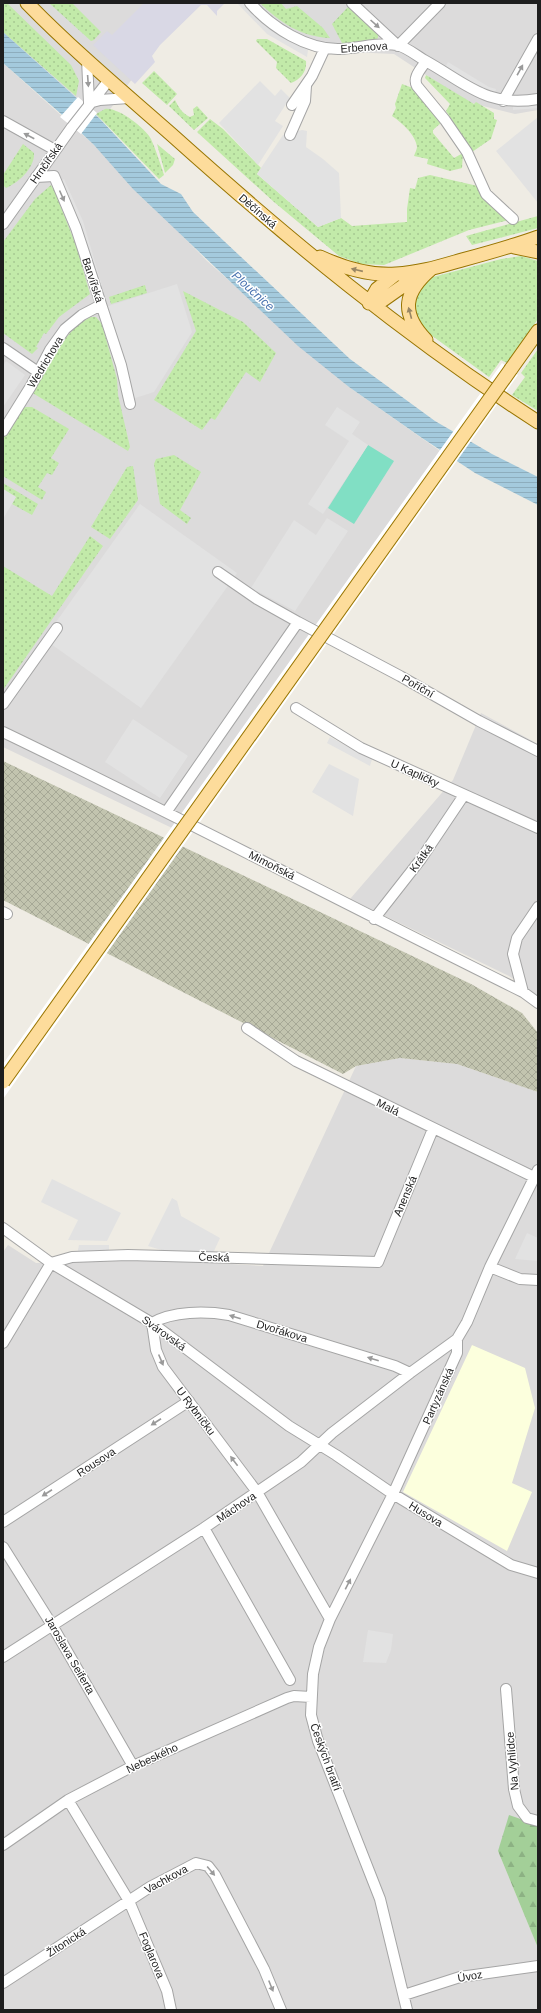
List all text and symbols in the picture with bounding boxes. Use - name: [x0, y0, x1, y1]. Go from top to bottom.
- one-way arrow: [370, 20, 380, 29]
- street label: Erbenova: [340, 39, 389, 55]
- one-way arrow: [517, 64, 524, 75]
- one-way arrow: [85, 75, 92, 87]
- one-way arrow: [23, 133, 34, 139]
- street label: Hrnčířská: [28, 140, 65, 186]
- one-way arrow: [59, 190, 65, 201]
- street label: Děčínská: [237, 191, 280, 231]
- street label: Barvířská: [80, 256, 106, 305]
- one-way arrow: [351, 267, 364, 273]
- water label: Ploučnice: [229, 268, 277, 314]
- one-way arrow: [407, 307, 413, 320]
- street label: Wedrichova: [25, 333, 65, 390]
- street label: Poříční: [400, 672, 436, 700]
- street label: U Kapličky: [389, 757, 442, 789]
- street label: Krátká: [407, 841, 436, 874]
- street label: Mimoňská: [247, 848, 298, 882]
- street label: Malá: [375, 1096, 402, 1118]
- street label: Anenská: [391, 1173, 419, 1218]
- street label: Česká: [198, 1250, 231, 1264]
- street label: Svárovská: [140, 1313, 189, 1353]
- one-way arrow: [229, 1314, 241, 1320]
- street label: Dvořákova: [255, 1318, 310, 1345]
- one-way arrow: [158, 1355, 164, 1367]
- one-way arrow: [367, 1356, 379, 1362]
- street label: Partyzánská: [420, 1365, 456, 1426]
- street label: U Rybníčku: [174, 1385, 218, 1437]
- one-way arrow: [150, 1419, 162, 1426]
- street label: Rousova: [75, 1445, 118, 1479]
- one-way arrow: [230, 1456, 238, 1466]
- street label: Máchova: [214, 1489, 259, 1524]
- one-way arrow: [41, 1490, 53, 1497]
- street label: Husova: [407, 1499, 446, 1529]
- one-way arrow: [344, 1579, 351, 1590]
- street label: Jaroslava Seiferta: [43, 1614, 98, 1697]
- street label: Českých bratří: [308, 1722, 344, 1792]
- street label: Na Vyhlídce: [503, 1731, 521, 1791]
- street label: Nebeského: [124, 1741, 180, 1775]
- street label: Vachkova: [142, 1862, 190, 1896]
- one-way arrow: [207, 1865, 216, 1876]
- street label: Žitonická: [44, 1925, 88, 1959]
- street label: Foglarova: [137, 1930, 167, 1981]
- street label: Úvoz: [457, 1968, 483, 1984]
- one-way arrow: [268, 1980, 274, 1991]

